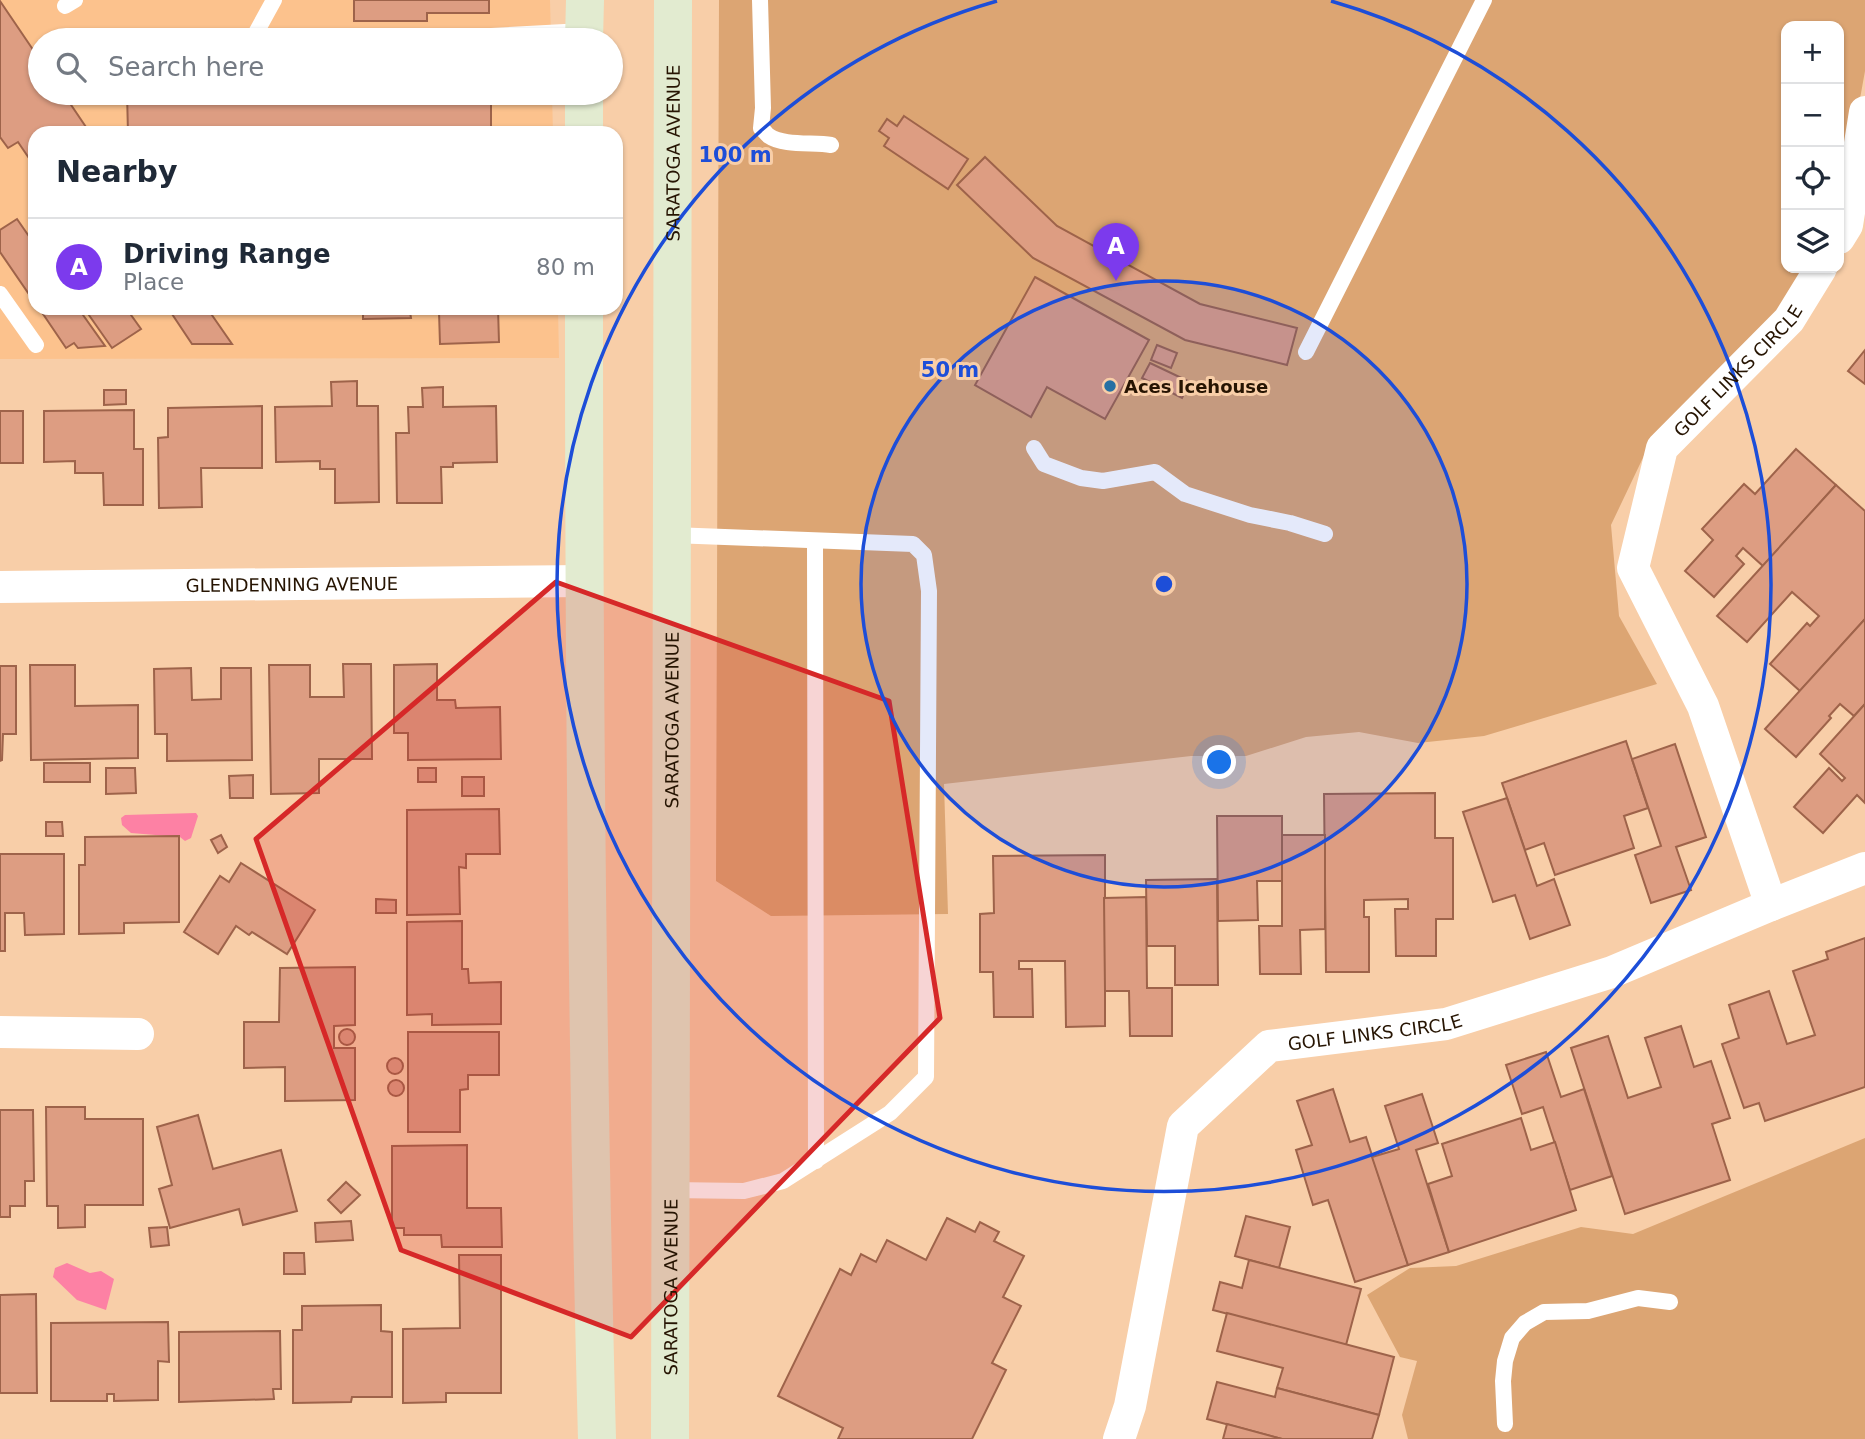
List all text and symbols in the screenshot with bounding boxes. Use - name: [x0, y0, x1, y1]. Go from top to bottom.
- map controls: [1781, 21, 1844, 273]
- button: +: [1781, 21, 1844, 84]
- search box: [28, 28, 623, 105]
- icon: search: [52, 48, 90, 86]
- text: Search here: [108, 52, 264, 82]
- street label: SARATOGA AVENUE: [662, 65, 683, 241]
- button: −: [1781, 84, 1844, 147]
- text: 100 m: [698, 143, 772, 167]
- button: locate: [1781, 147, 1844, 210]
- text: Nearby: [56, 154, 178, 189]
- button: layers: [1781, 210, 1844, 273]
- pin: A: [1093, 223, 1139, 281]
- text: Driving Range: [123, 239, 331, 269]
- text: A: [70, 254, 88, 280]
- text: 80 m: [536, 254, 595, 280]
- text: Place: [123, 269, 184, 295]
- street label: GOLF LINKS CIRCLE: [1669, 301, 1806, 441]
- text: 50 m: [921, 358, 979, 382]
- place label: Aces Icehouse: [1124, 376, 1268, 397]
- marker: Aces Icehouse: [1102, 378, 1118, 394]
- street label: GLENDENNING AVENUE: [186, 572, 398, 596]
- centre of rings: [1152, 572, 1176, 596]
- street label: SARATOGA AVENUE: [661, 632, 682, 808]
- your location: [1202, 745, 1236, 779]
- street label: GOLF LINKS CIRCLE: [1287, 1009, 1465, 1054]
- street label: SARATOGA AVENUE: [660, 1199, 681, 1375]

